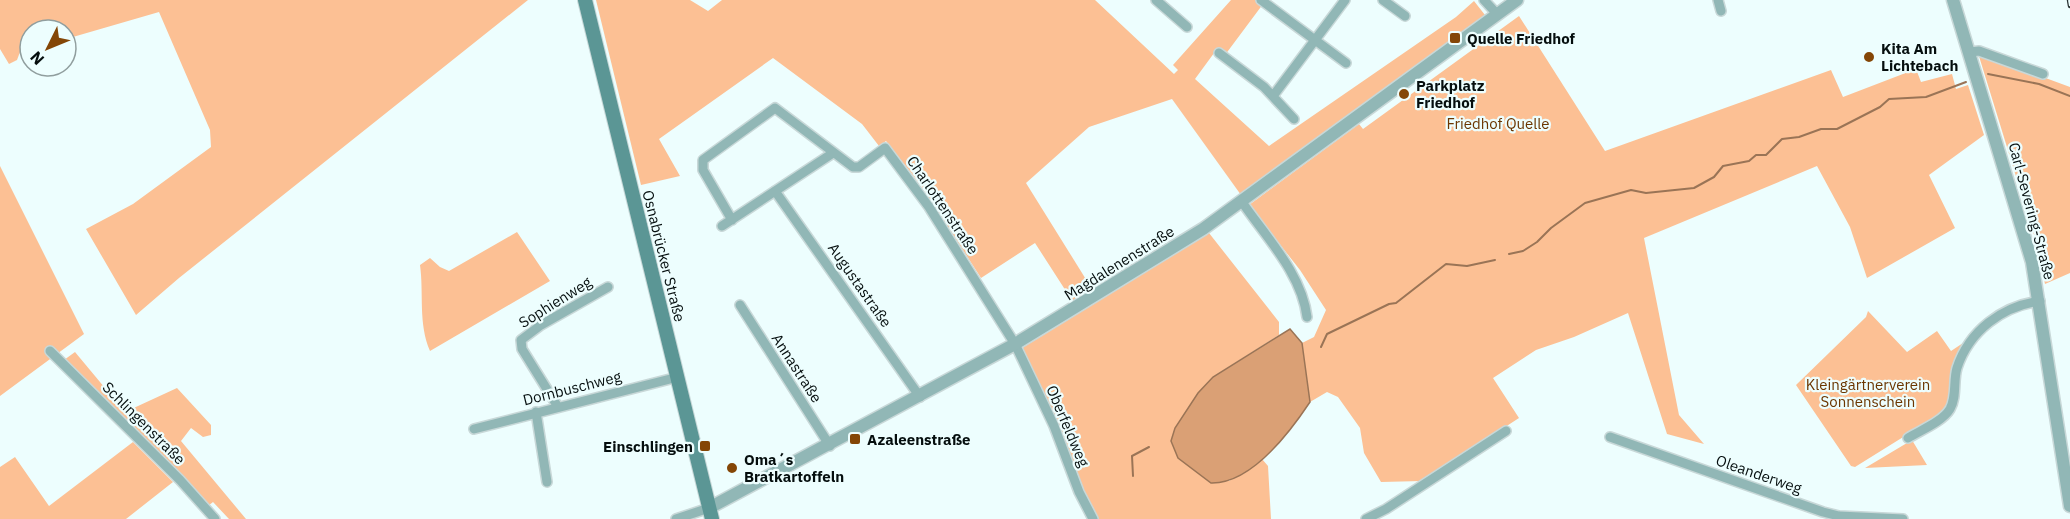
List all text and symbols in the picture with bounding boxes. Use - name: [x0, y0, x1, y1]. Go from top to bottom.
- north arrow: [18, 18, 78, 78]
- place label: Quelle Friedhof: [1467, 29, 1576, 48]
- marker: Quelle Friedhof: [1448, 31, 1462, 45]
- place label: Kita Am Lichtebach: [1881, 39, 1958, 75]
- text: N: [26, 47, 48, 69]
- marker: Kita Am Lichtebach: [1862, 50, 1876, 64]
- place label: Parkplatz Friedhof: [1416, 76, 1485, 112]
- marker: Parkplatz Friedhof: [1397, 87, 1411, 101]
- park label: Friedhof Quelle: [1446, 114, 1550, 133]
- street label: Carl-Severing-Straße: [2005, 140, 2059, 282]
- street label: Charlottenstraße: [903, 152, 983, 258]
- street label: Osnabrücker Straße: [638, 188, 690, 324]
- street label: Magdalenenstraße: [1061, 222, 1177, 304]
- street label: Augustastraße: [824, 239, 896, 331]
- street label: Sophienweg: [515, 272, 595, 332]
- street label: Annastraße: [768, 330, 826, 406]
- street label: Dornbuschweg: [521, 367, 623, 409]
- park label: Kleingärtnerverein Sonnenschein: [1806, 375, 1930, 411]
- street label: Schlingenstraße: [99, 378, 189, 468]
- street label: Oberfeldweg: [1042, 382, 1094, 470]
- place label: Azaleenstraße: [867, 430, 971, 449]
- marker: Azaleenstraße: [848, 432, 862, 446]
- place label: Einschlingen: [603, 437, 693, 456]
- marker: Einschlingen: [698, 439, 712, 453]
- place label: Oma´s Bratkartoffeln: [744, 450, 844, 486]
- street label: Oleanderweg: [1714, 450, 1805, 498]
- marker: Oma´s Bratkartoffeln: [725, 461, 739, 475]

